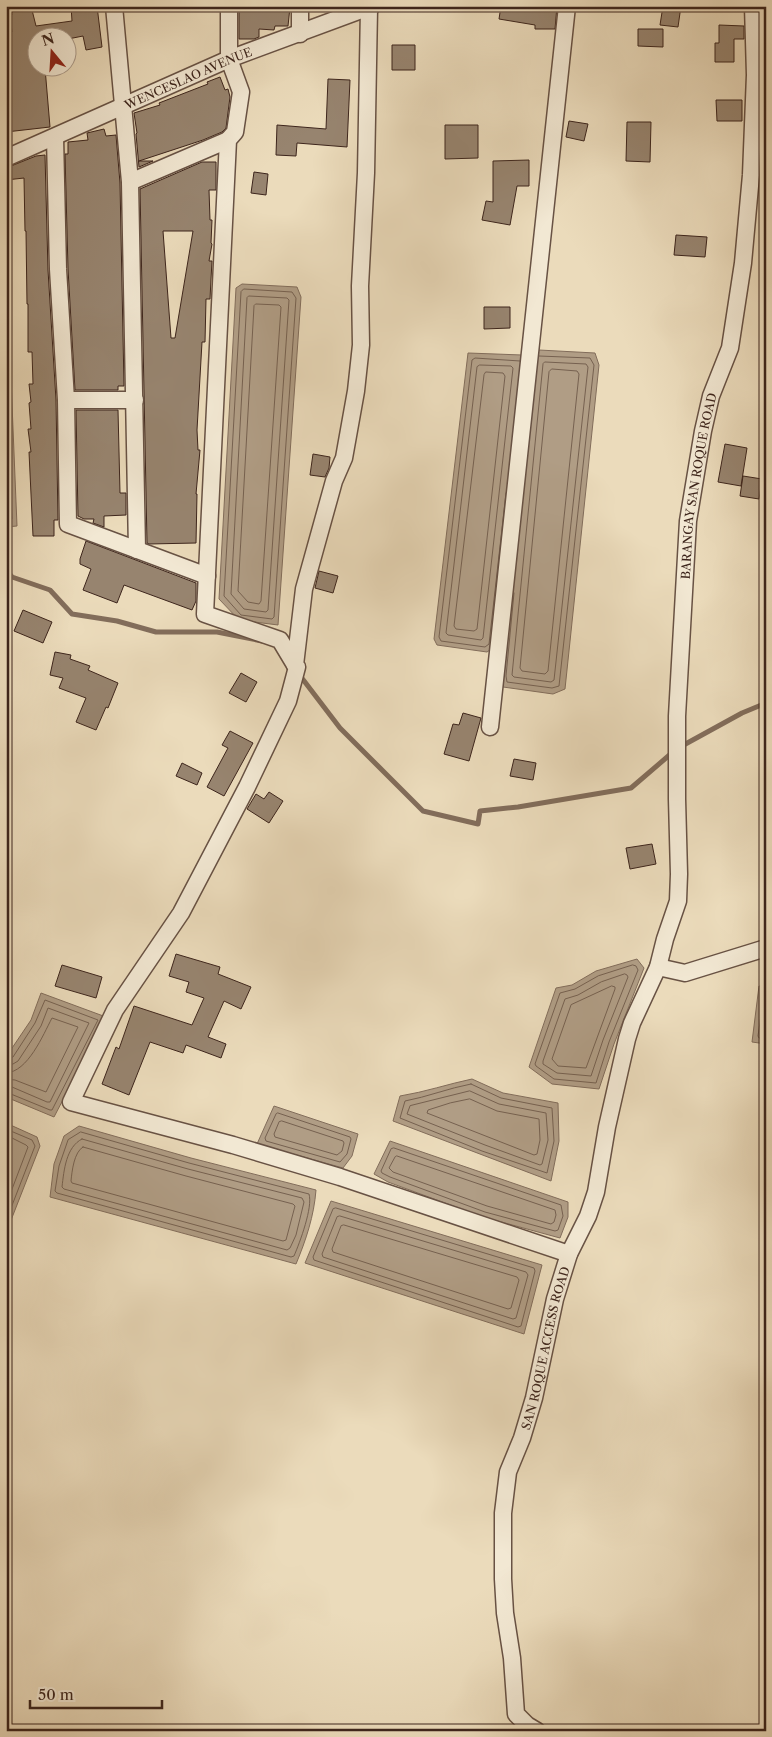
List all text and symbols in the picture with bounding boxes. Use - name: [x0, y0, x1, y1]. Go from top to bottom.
- north arrow: [28, 28, 78, 78]
- text: N: [39, 29, 57, 50]
- street label: WENCESLAO AVENUE: [121, 44, 254, 112]
- street label: BARANGAY SAN ROQUE ROAD: [677, 391, 719, 580]
- street label: SAN ROQUE ACCESS ROAD: [517, 1264, 572, 1431]
- scale bar: [30, 1677, 162, 1709]
- text: 50 m: [38, 1685, 74, 1704]

